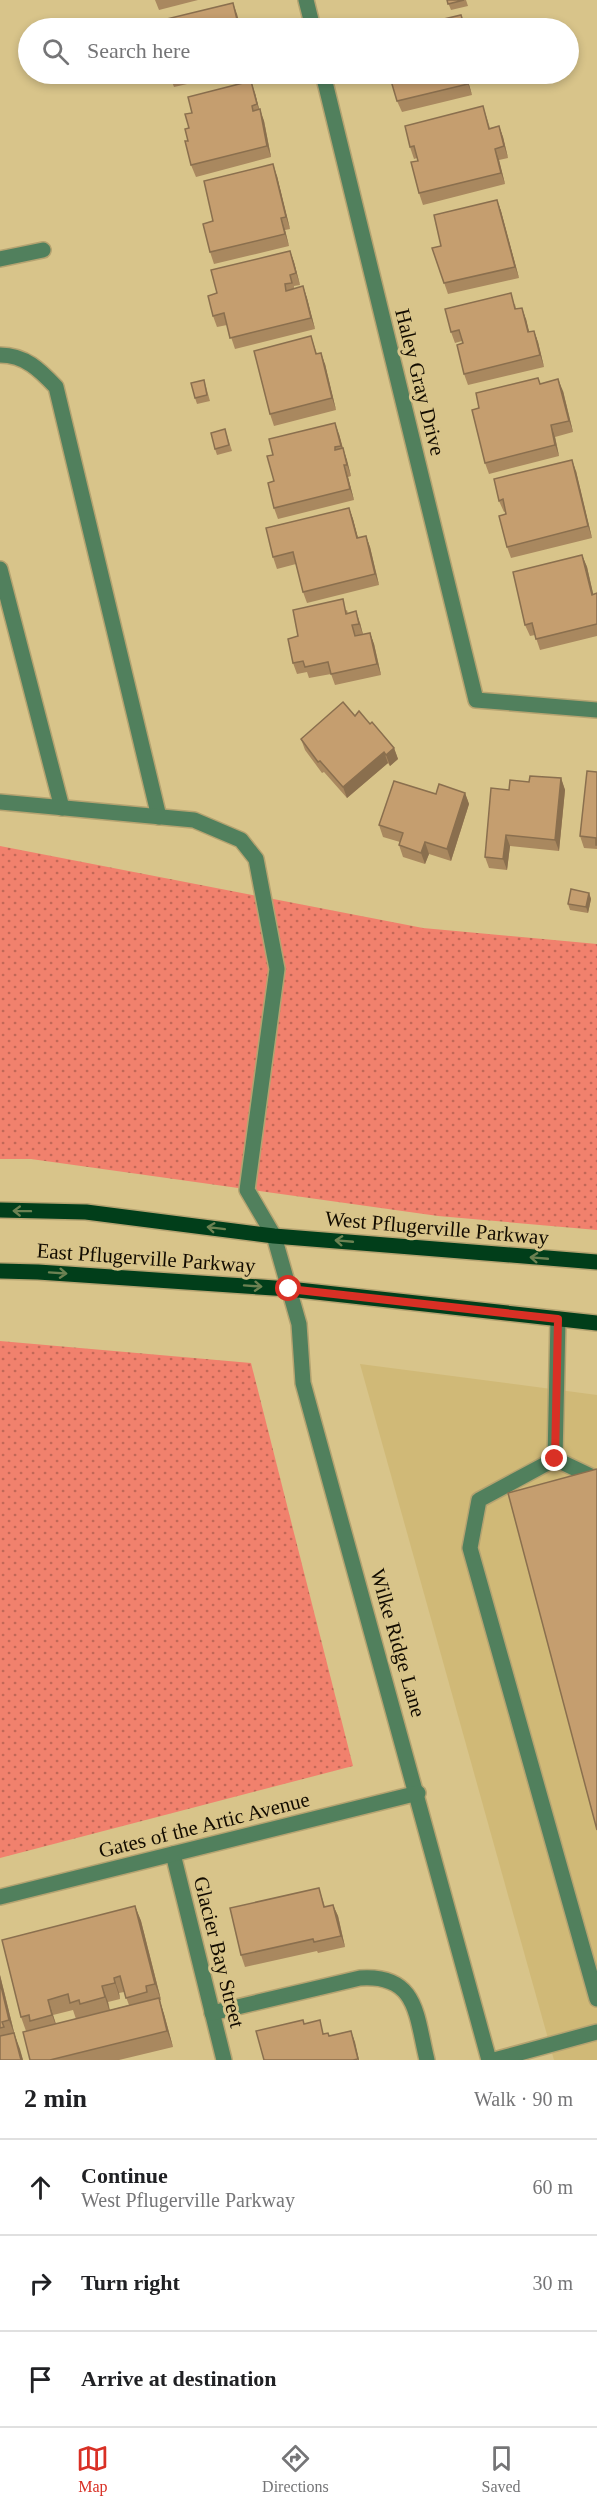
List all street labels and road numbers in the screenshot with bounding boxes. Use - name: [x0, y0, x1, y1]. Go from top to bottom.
- street label: Haley Gray Drive: [390, 306, 450, 458]
- street label: West Pflugerville Parkway: [324, 1206, 550, 1250]
- street label: East Pflugerville Parkway: [36, 1238, 257, 1278]
- street label: Wilke Ridge Lane: [365, 1566, 431, 1720]
- street label: Gates of the Artic Avenue: [96, 1787, 312, 1863]
- street label: Glacier Bay Street: [189, 1874, 249, 2030]

